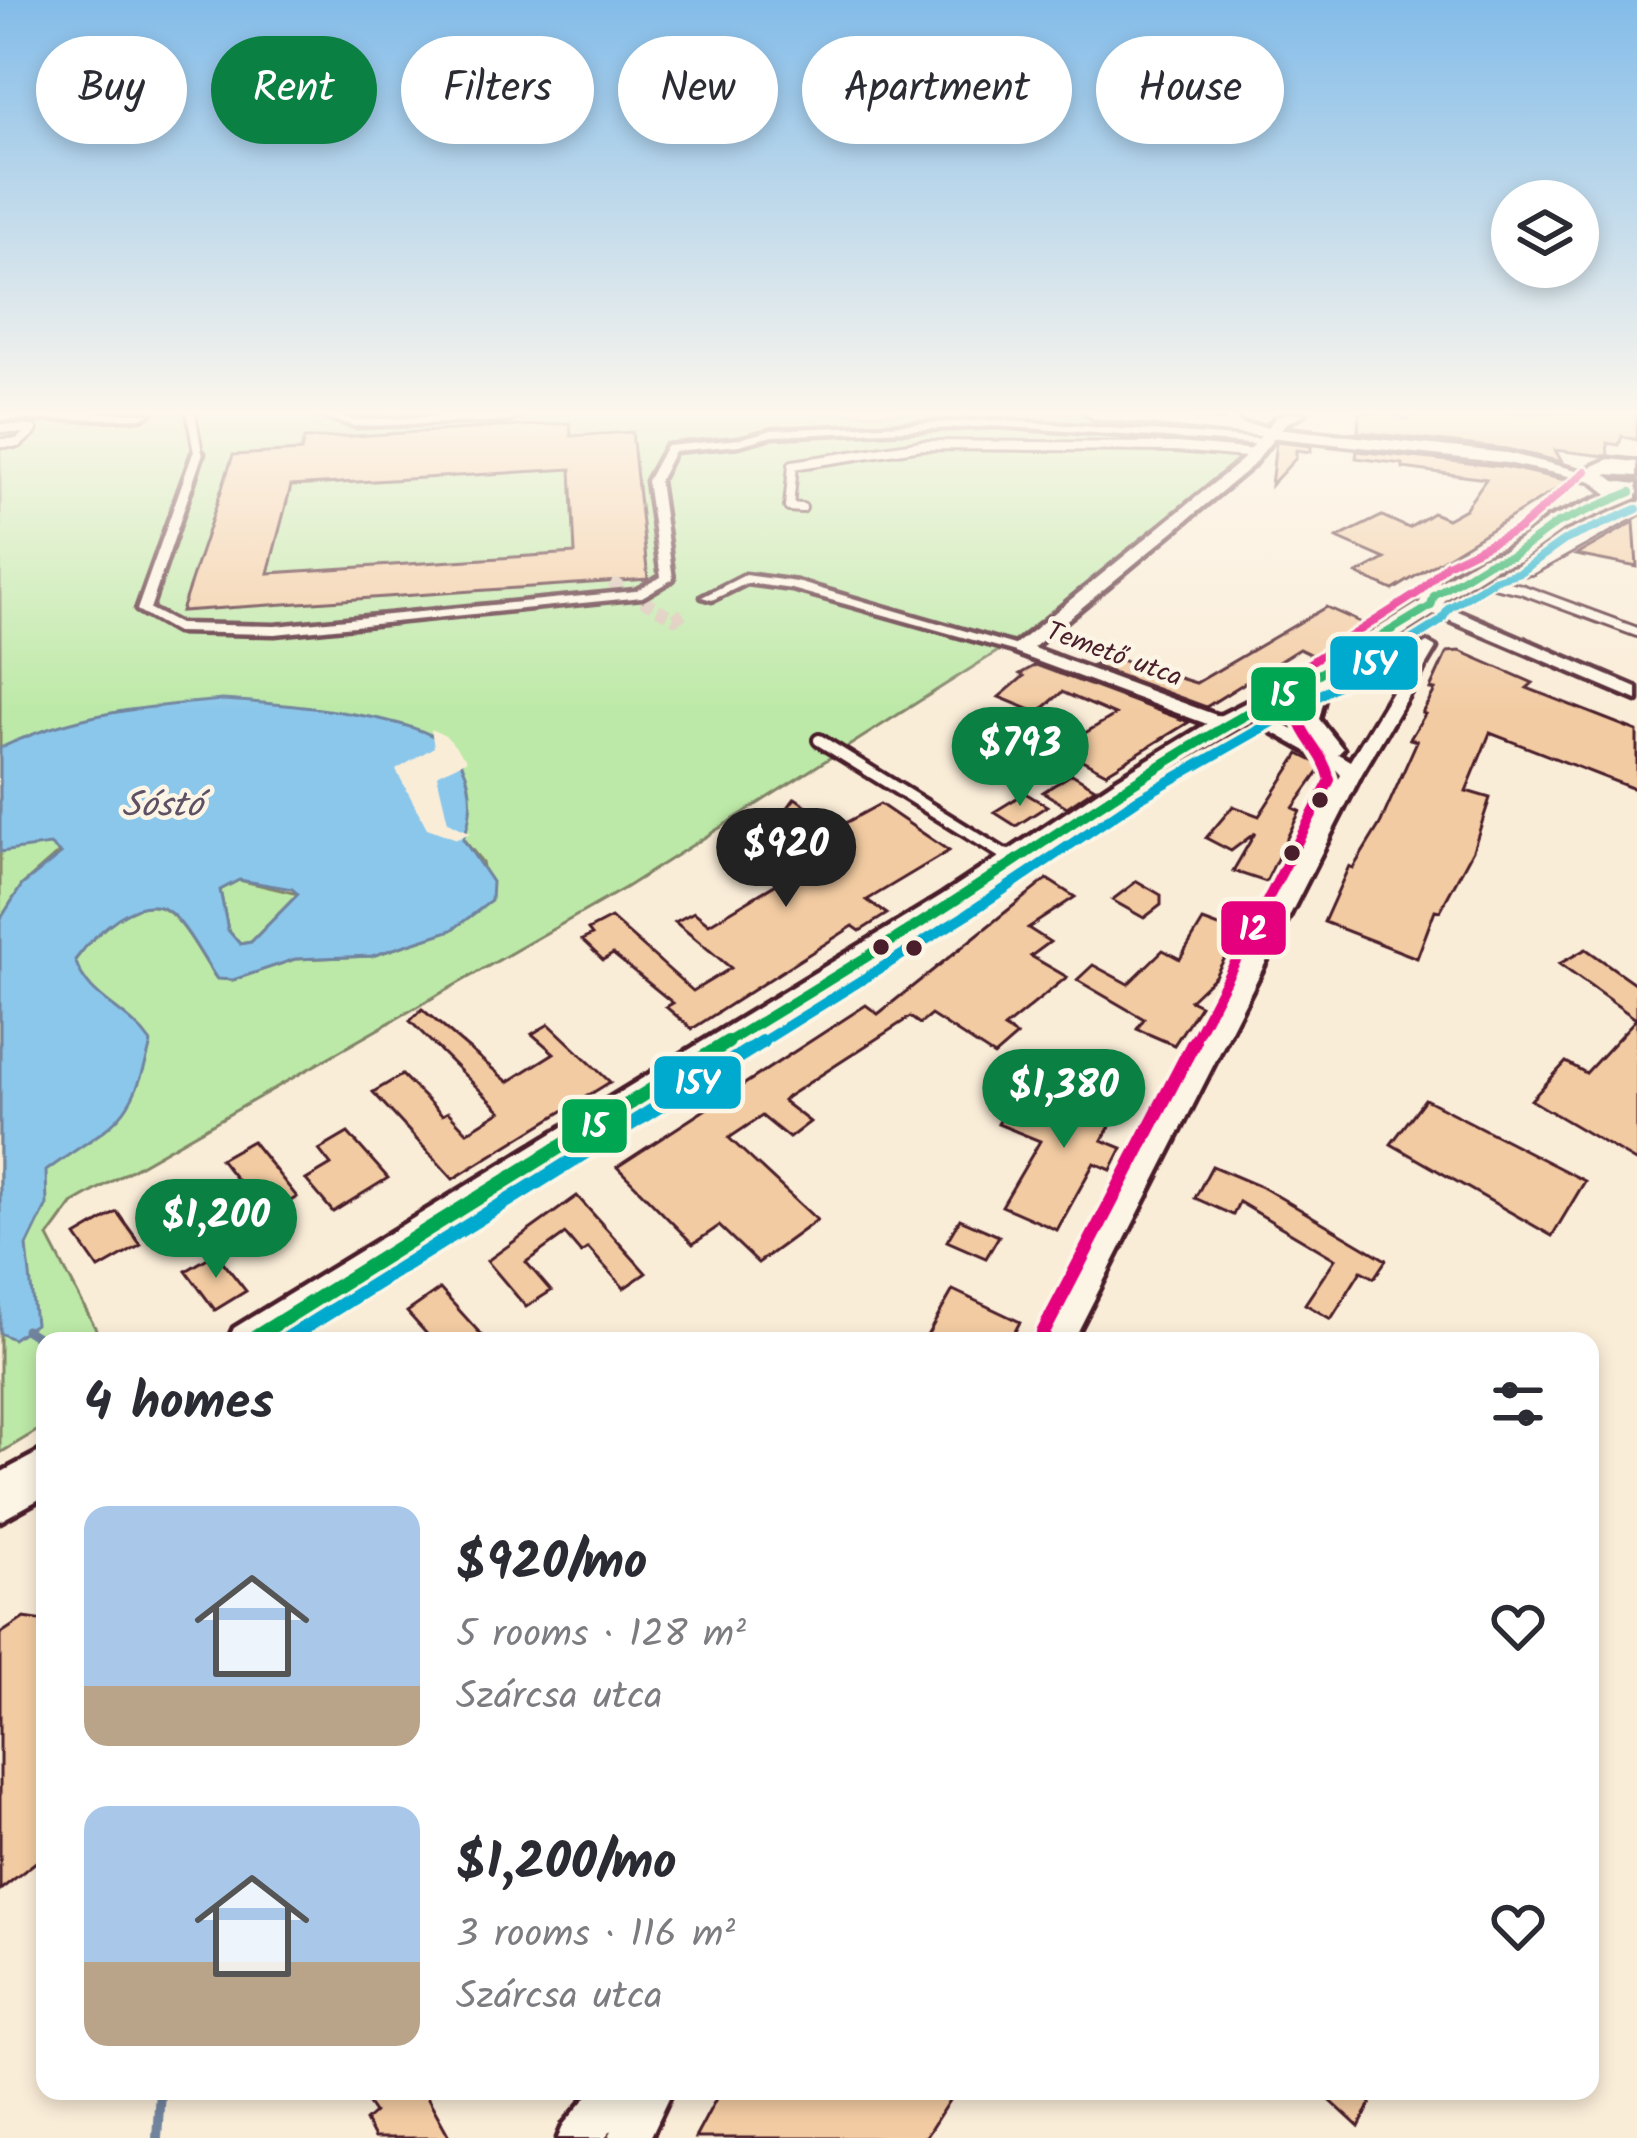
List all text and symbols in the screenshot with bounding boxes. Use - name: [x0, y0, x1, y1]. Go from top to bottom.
- chip: Buy: [36, 36, 187, 144]
- chip: Rent: [211, 36, 377, 144]
- chip: Filters: [401, 36, 594, 144]
- chip: New: [618, 36, 778, 144]
- chip: Apartment: [802, 36, 1072, 144]
- chip: House: [1096, 36, 1284, 144]
- map controls: [1491, 180, 1599, 288]
- button: layers: [1491, 180, 1599, 288]
- street label: Temető utca: [1040, 611, 1188, 699]
- line badge: 15Y: [1328, 634, 1420, 692]
- text: 15Y: [1351, 640, 1399, 693]
- line badge: 15: [1249, 665, 1318, 723]
- text: 15: [1270, 671, 1300, 724]
- pin: $793: [949, 707, 1091, 809]
- text: $793: [979, 715, 1061, 777]
- water label: Sóstó: [122, 778, 210, 835]
- unlabelled marker: [1309, 789, 1331, 811]
- pin: $920: [715, 808, 857, 910]
- text: $920: [743, 816, 829, 878]
- unlabelled marker: [1281, 842, 1303, 864]
- line badge: 12: [1219, 899, 1288, 957]
- text: 12: [1238, 905, 1268, 958]
- unlabelled marker: [870, 936, 892, 958]
- unlabelled marker: [903, 937, 925, 959]
- pin: $1,380: [966, 1049, 1162, 1151]
- line badge: 15Y: [652, 1054, 743, 1111]
- text: $1,380: [1009, 1057, 1119, 1119]
- text: 15Y: [674, 1059, 722, 1112]
- line badge: 15: [560, 1097, 629, 1155]
- text: 15: [581, 1102, 611, 1155]
- pin: $1,200: [118, 1179, 314, 1281]
- text: $1,200: [162, 1187, 270, 1249]
- text: 4 homes: [84, 1364, 274, 1445]
- icon: filters: [1485, 1371, 1551, 1437]
- text: $920/mo: [456, 1524, 647, 1605]
- icon: home: [180, 1554, 324, 1698]
- icon: heart: [1485, 1593, 1551, 1659]
- text: 5 rooms · 128 m²: [456, 1605, 746, 1667]
- text: Szárcsa utca: [456, 1667, 663, 1729]
- text: $1,200/mo: [456, 1824, 676, 1905]
- icon: home: [180, 1854, 324, 1998]
- icon: heart: [1485, 1893, 1551, 1959]
- text: 3 rooms · 116 m²: [456, 1905, 735, 1967]
- text: Szárcsa utca: [456, 1967, 663, 2029]

